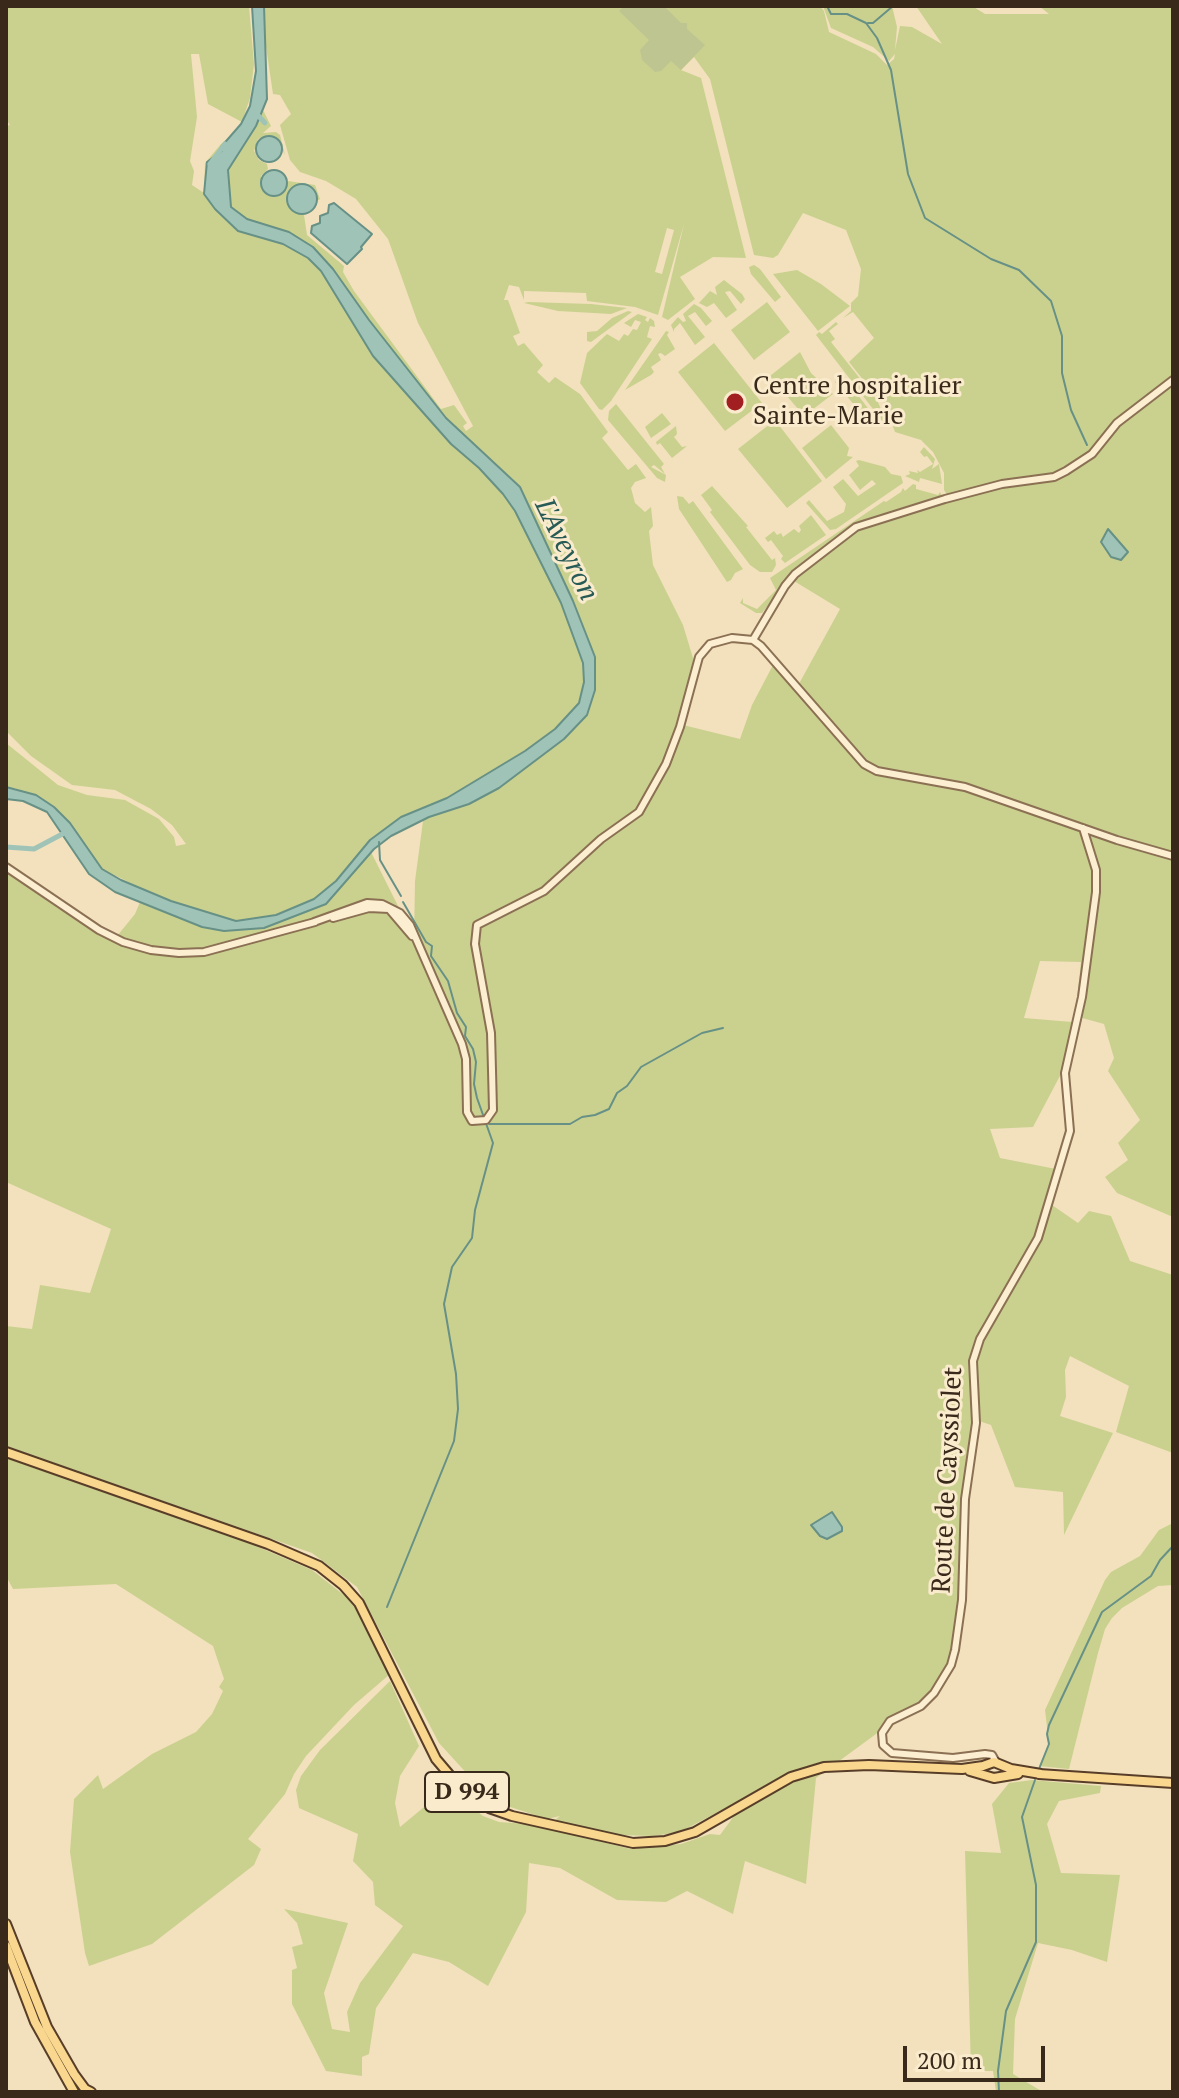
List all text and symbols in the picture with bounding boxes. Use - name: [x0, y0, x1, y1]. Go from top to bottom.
- place label: Centre hospitalier Sainte-Marie: [753, 371, 962, 432]
- marker: Centre hospitalier Sainte-Marie: [724, 391, 746, 413]
- water label: L'Aveyron: [527, 493, 605, 607]
- street label: Route de Cayssiolet: [926, 1366, 970, 1594]
- road number: D 994: [425, 1772, 509, 1812]
- scale bar: [907, 2030, 1049, 2080]
- text: 200 m: [917, 2044, 982, 2076]

